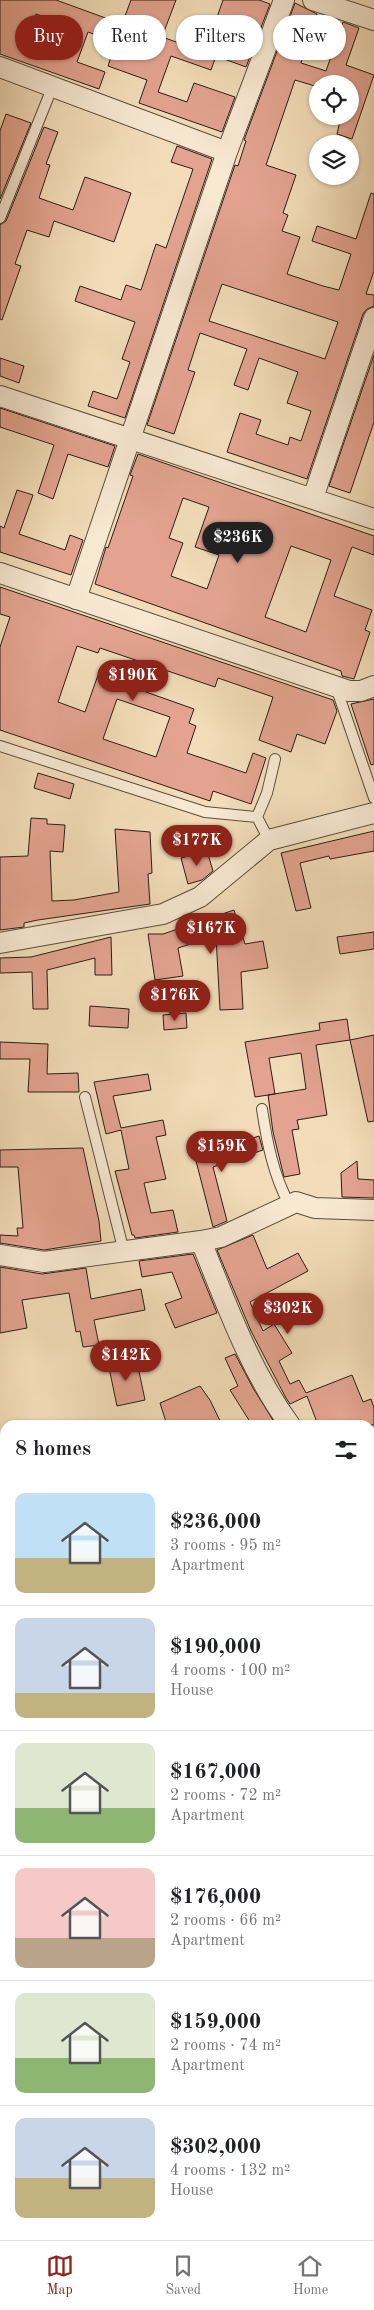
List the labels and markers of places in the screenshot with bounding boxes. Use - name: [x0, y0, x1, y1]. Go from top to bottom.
- pin: $236K: [203, 522, 273, 564]
- pin: $190K: [98, 660, 168, 702]
- pin: $177K: [162, 824, 232, 867]
- pin: $167K: [176, 912, 246, 955]
- pin: $176K: [140, 980, 210, 1022]
- pin: $159K: [187, 1130, 257, 1173]
- pin: $302K: [253, 1292, 323, 1335]
- pin: $142K: [91, 1340, 161, 1382]

